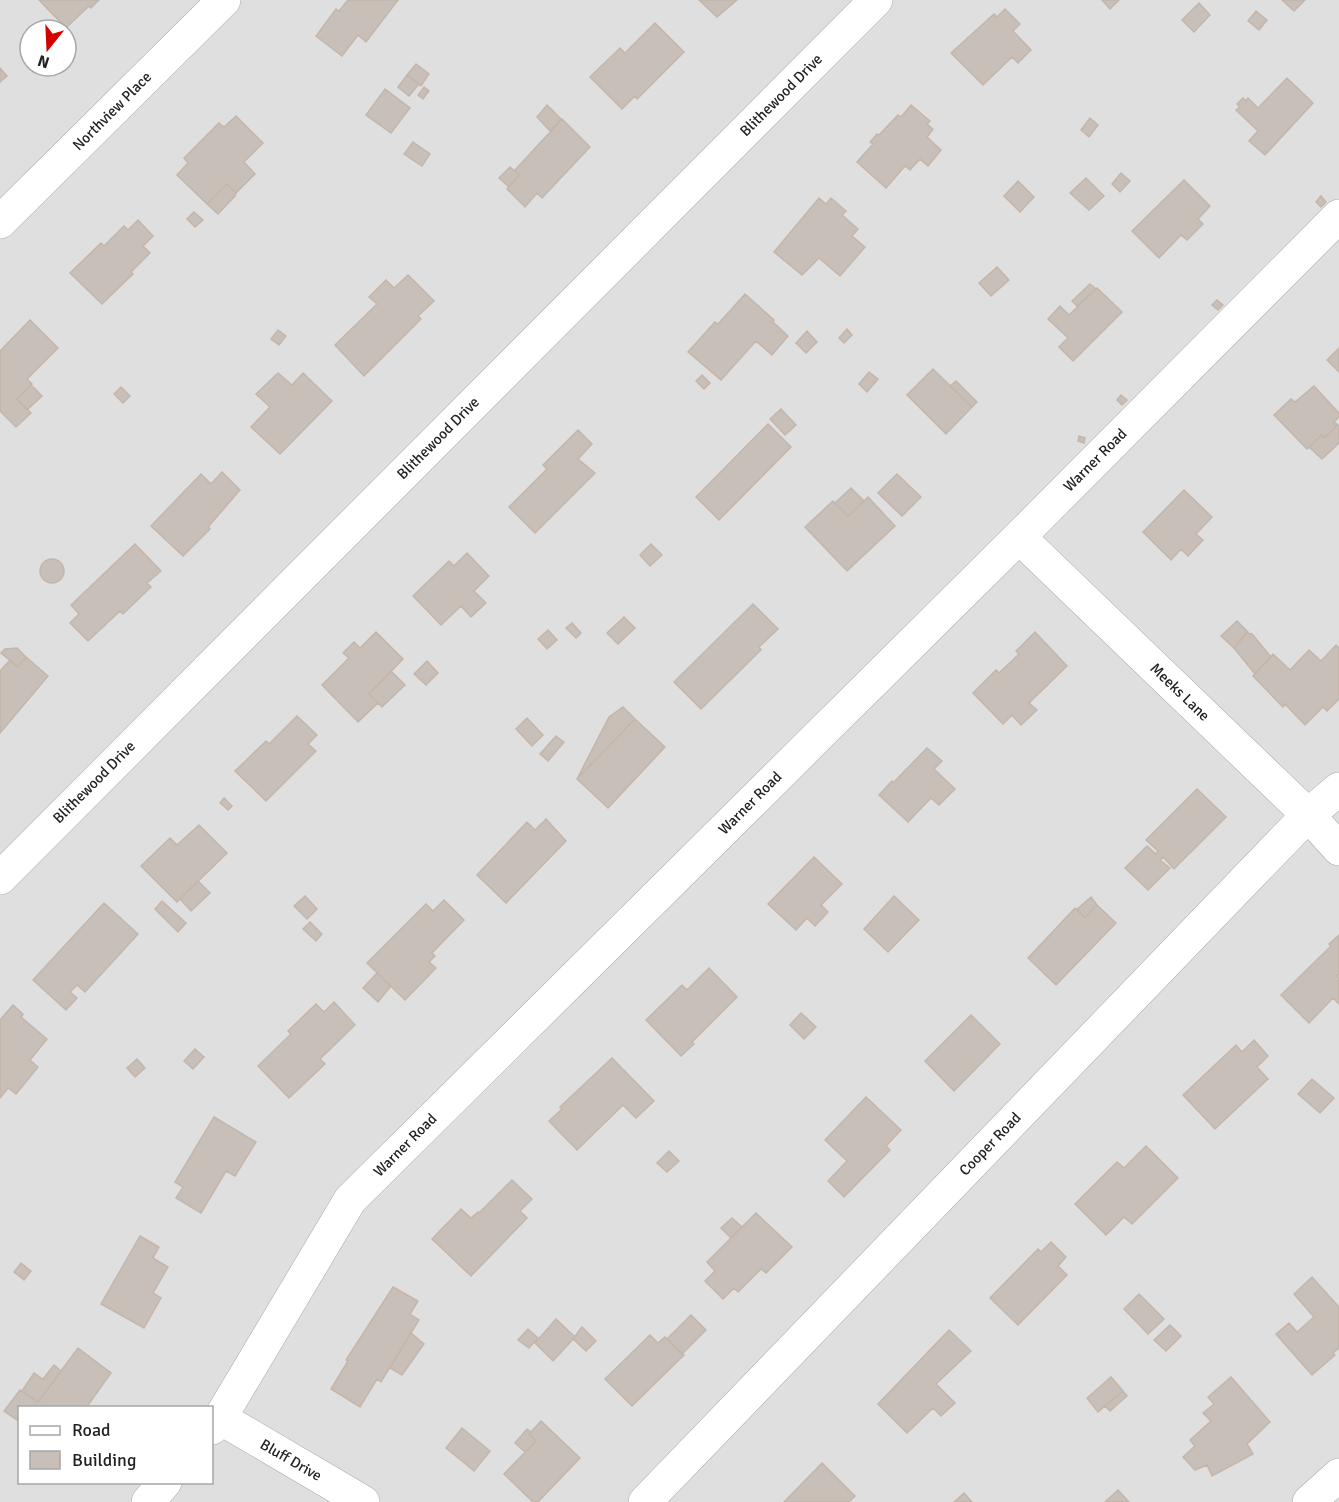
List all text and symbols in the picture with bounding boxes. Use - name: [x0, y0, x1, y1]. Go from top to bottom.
- north arrow: [18, 18, 78, 78]
- text: N: [35, 50, 52, 73]
- street label: Blithewood Drive: [736, 50, 826, 140]
- street label: Northview Place: [69, 68, 155, 154]
- street label: Blithewood Drive: [393, 393, 483, 483]
- street label: Warner Road: [1060, 425, 1130, 495]
- street label: Meeks Lane: [1147, 659, 1213, 725]
- street label: Blithewood Drive: [49, 737, 139, 827]
- street label: Warner Road: [715, 768, 785, 838]
- street label: Cooper Road: [955, 1109, 1025, 1179]
- street label: Warner Road: [370, 1110, 440, 1180]
- legend: [18, 1406, 213, 1484]
- text: Road: [72, 1419, 111, 1441]
- street label: Bluff Drive: [257, 1435, 325, 1485]
- text: Building: [72, 1449, 136, 1471]

